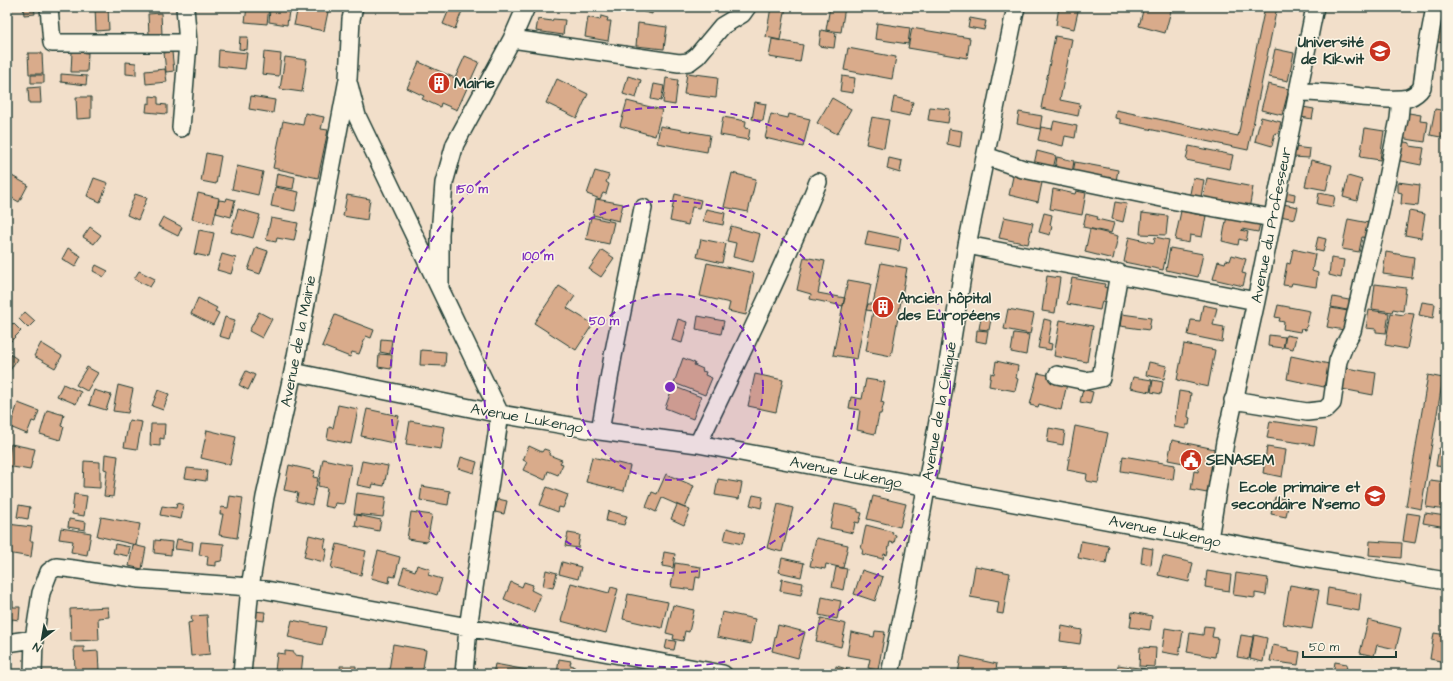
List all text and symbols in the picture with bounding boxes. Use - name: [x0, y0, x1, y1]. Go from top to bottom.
- place label: Université de Kikwit: [1298, 32, 1365, 70]
- school or university icon: Université de Kikwit: [1367, 38, 1393, 64]
- building icon: Mairie: [426, 70, 452, 96]
- place label: Mairie: [454, 73, 495, 94]
- street label: Avenue du Professeur: [1246, 145, 1297, 305]
- text: 150 m: [456, 181, 489, 198]
- text: 100 m: [523, 248, 554, 265]
- street label: Avenue de la Mairie: [275, 274, 322, 409]
- place label: Ancien hôpital des Européens: [897, 288, 1001, 326]
- building icon: Ancien hôpital des Européens: [870, 294, 896, 320]
- text: 50 m: [589, 313, 620, 330]
- street label: Avenue de la Clinique: [917, 340, 962, 482]
- centre of rings: [663, 380, 677, 394]
- street label: Avenue Lukengo: [469, 398, 585, 440]
- public building icon: SENASEM: [1178, 447, 1204, 473]
- place label: SENASEM: [1205, 450, 1275, 471]
- street label: Avenue Lukengo: [788, 451, 904, 495]
- place label: Ecole primaire et secondaire N'semo: [1231, 477, 1361, 515]
- school or university icon: Ecole primaire et secondaire N'semo: [1362, 483, 1388, 509]
- street label: Avenue Lukengo: [1107, 510, 1223, 554]
- north arrow: [22, 619, 62, 659]
- scale bar: [1303, 633, 1396, 659]
- text: N: [30, 639, 44, 655]
- text: 50 m: [1309, 639, 1340, 656]

